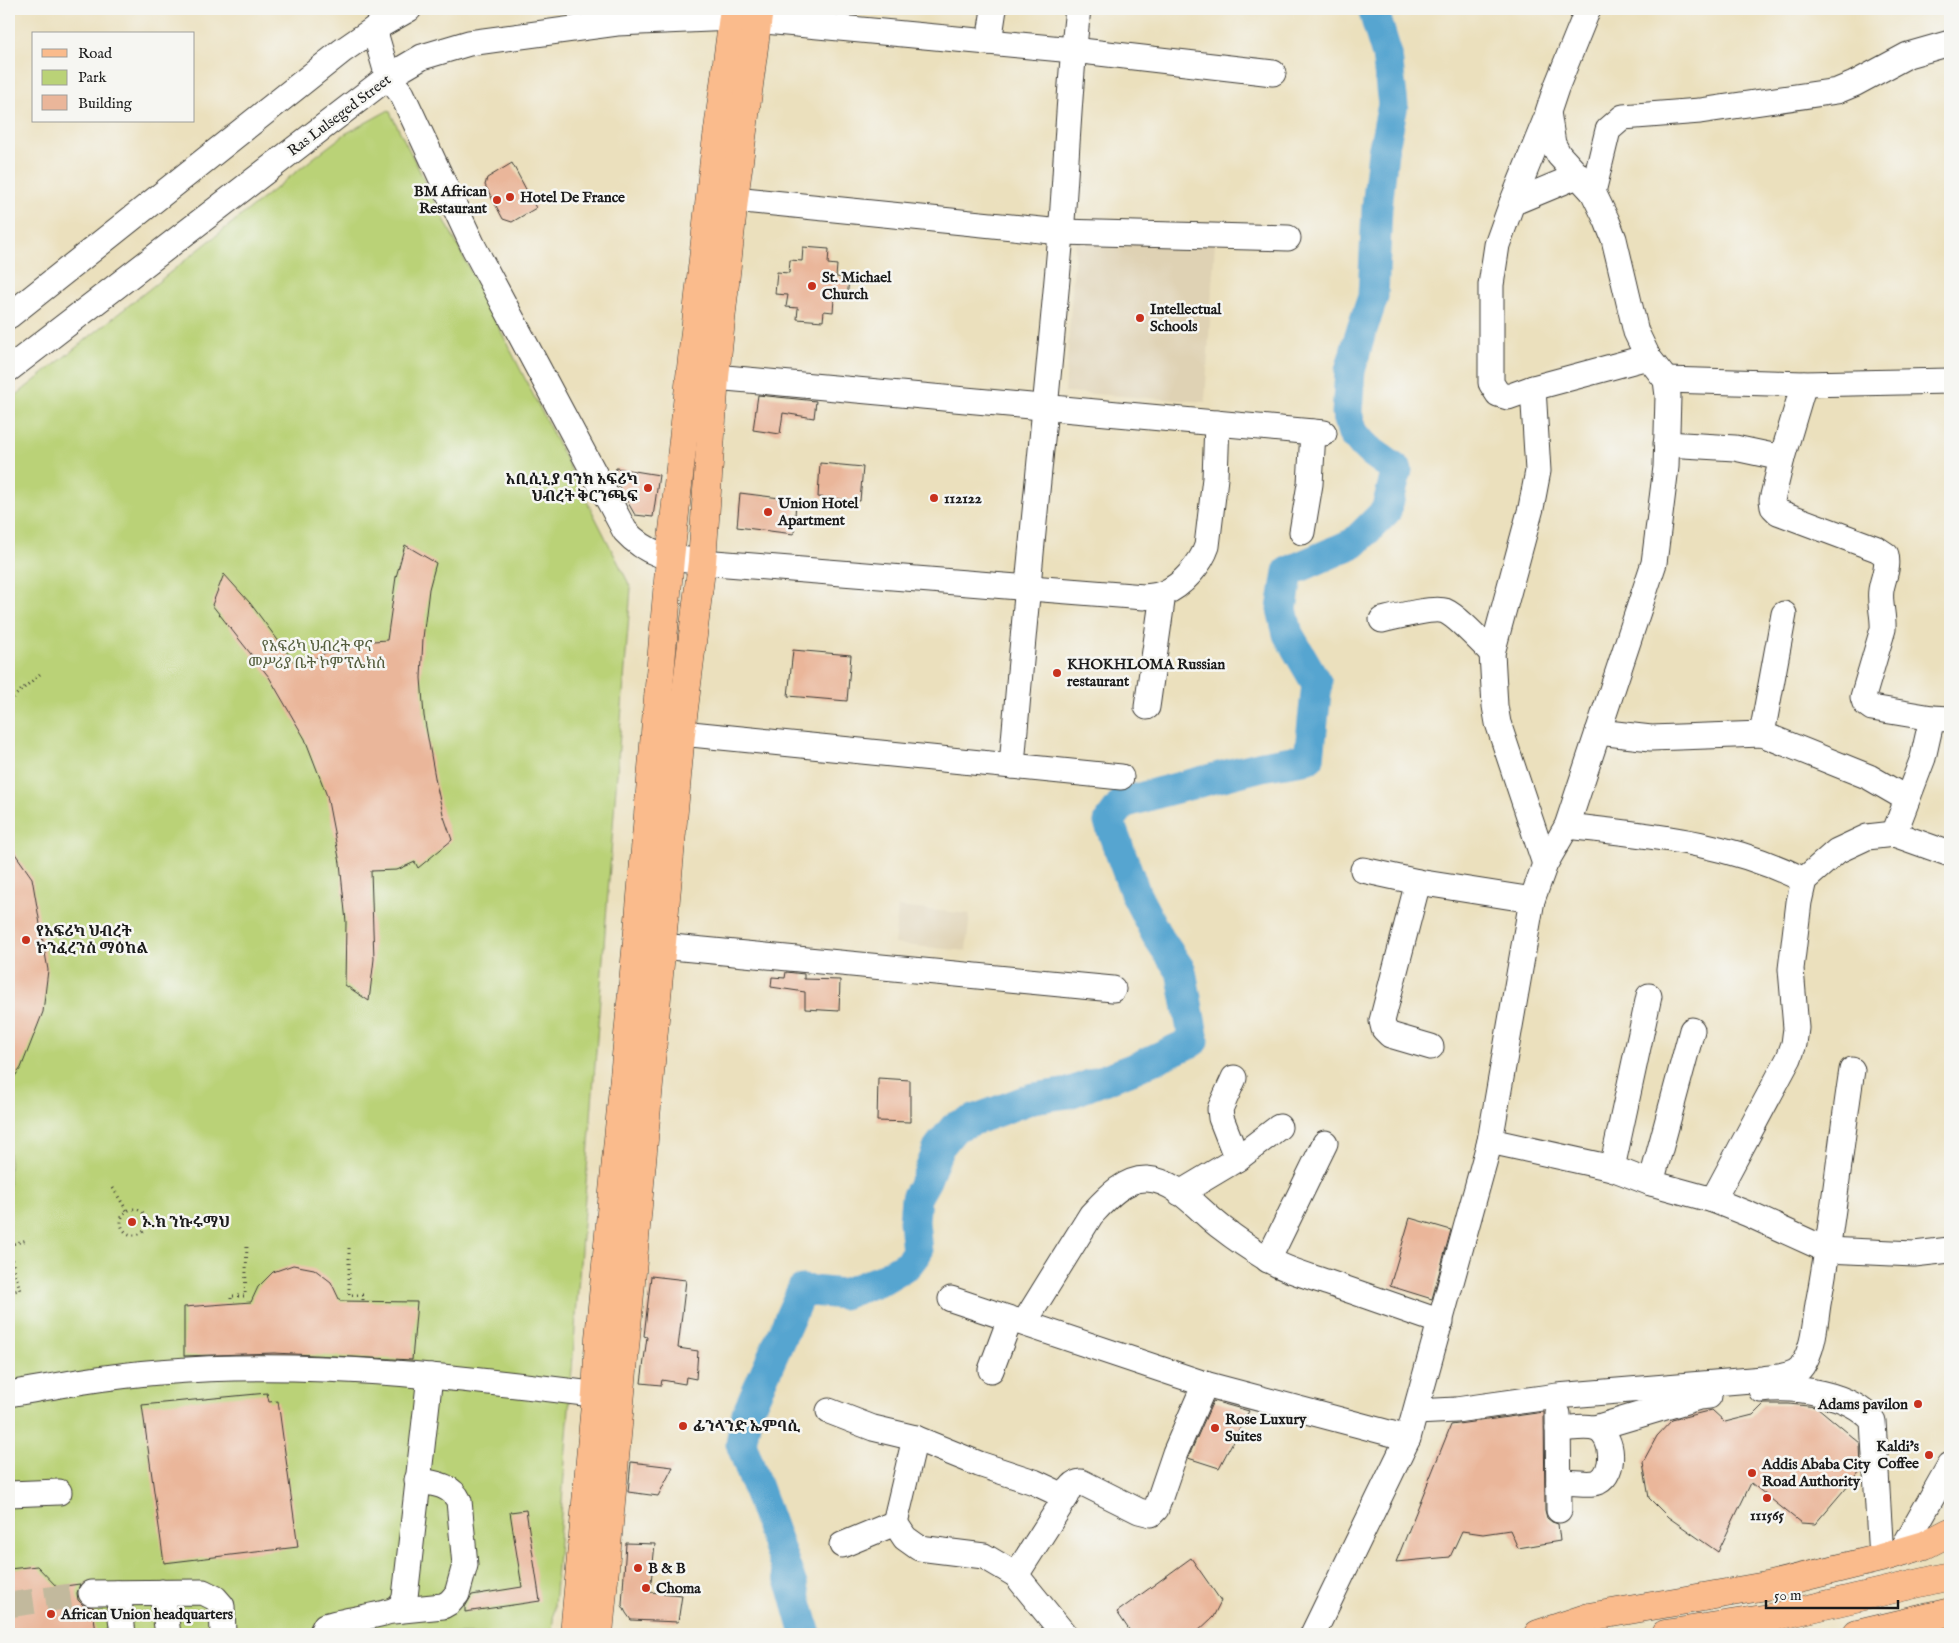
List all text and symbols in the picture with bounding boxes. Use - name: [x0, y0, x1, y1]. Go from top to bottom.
- legend: [32, 32, 195, 122]
- text: Road: [78, 44, 113, 63]
- text: Park: [78, 68, 108, 87]
- street label: Ras Lulseged Street: [284, 70, 395, 160]
- text: Building: [78, 94, 133, 113]
- place label: BM African Restaurant: [414, 182, 488, 218]
- place label: Hotel De France: [520, 188, 625, 207]
- marker: Hotel De France: [504, 191, 516, 203]
- marker: BM African Restaurant: [491, 194, 503, 206]
- place label: St. Michael Church: [822, 268, 892, 304]
- marker: St. Michael Church: [806, 280, 818, 292]
- place label: Intellectual Schools: [1150, 300, 1222, 336]
- marker: Intellectual Schools: [1134, 312, 1146, 324]
- place label: አቢሲኒያ ባንክ አፍሪካ ህብረት ቅርንጫፍ: [506, 470, 638, 506]
- marker: አቢሲኒያ ባንክ አፍሪካ ህብረት ቅርንጫፍ: [642, 482, 654, 494]
- place label: 112122: [944, 489, 982, 508]
- marker: 112122: [928, 492, 940, 504]
- place label: Union Hotel Apartment: [777, 494, 859, 530]
- marker: Union Hotel Apartment: [762, 506, 774, 518]
- park label: የአፍሪካ ህብረት ዋና መሥሪያ ቤት ኮምፕሌክስ: [248, 637, 386, 673]
- place label: KHOKHLOMA Russian restaurant: [1067, 655, 1225, 691]
- marker: KHOKHLOMA Russian restaurant: [1051, 667, 1063, 679]
- place label: የአፍሪካ ህብረት ኮንፈረንስ ማዕከል: [36, 922, 148, 958]
- marker: የአፍሪካ ህብረት ኮንፈረንስ ማዕከል: [20, 934, 32, 946]
- place label: ኦ.ክ ንኩሩማህ: [142, 1213, 230, 1232]
- marker: ኦ.ክ ንኩሩማህ: [126, 1216, 138, 1228]
- place label: Adams pavilon: [1817, 1395, 1908, 1414]
- marker: Adams pavilon: [1912, 1398, 1924, 1410]
- place label: Rose Luxury Suites: [1225, 1410, 1307, 1446]
- place label: ፊንላንድ ኤምባሲ: [693, 1417, 801, 1436]
- marker: ፊንላንድ ኤምባሲ: [677, 1420, 689, 1432]
- marker: Rose Luxury Suites: [1209, 1422, 1221, 1434]
- place label: Kaldi's Coffee: [1876, 1437, 1920, 1473]
- marker: Kaldi's Coffee: [1923, 1449, 1935, 1461]
- place label: Addis Ababa City Road Authority: [1761, 1455, 1871, 1491]
- marker: Addis Ababa City Road Authority: [1746, 1467, 1758, 1479]
- marker: 111565: [1761, 1492, 1773, 1504]
- place label: 111565: [1750, 1506, 1785, 1525]
- place label: B & B: [648, 1559, 686, 1578]
- marker: B & B: [632, 1562, 644, 1574]
- scale bar: [1766, 1578, 1899, 1610]
- place label: Choma: [656, 1579, 701, 1598]
- marker: Choma: [640, 1582, 652, 1594]
- text: 50 m: [1774, 1586, 1802, 1605]
- place label: African Union headquarters: [60, 1605, 234, 1624]
- marker: African Union headquarters: [45, 1608, 57, 1620]

